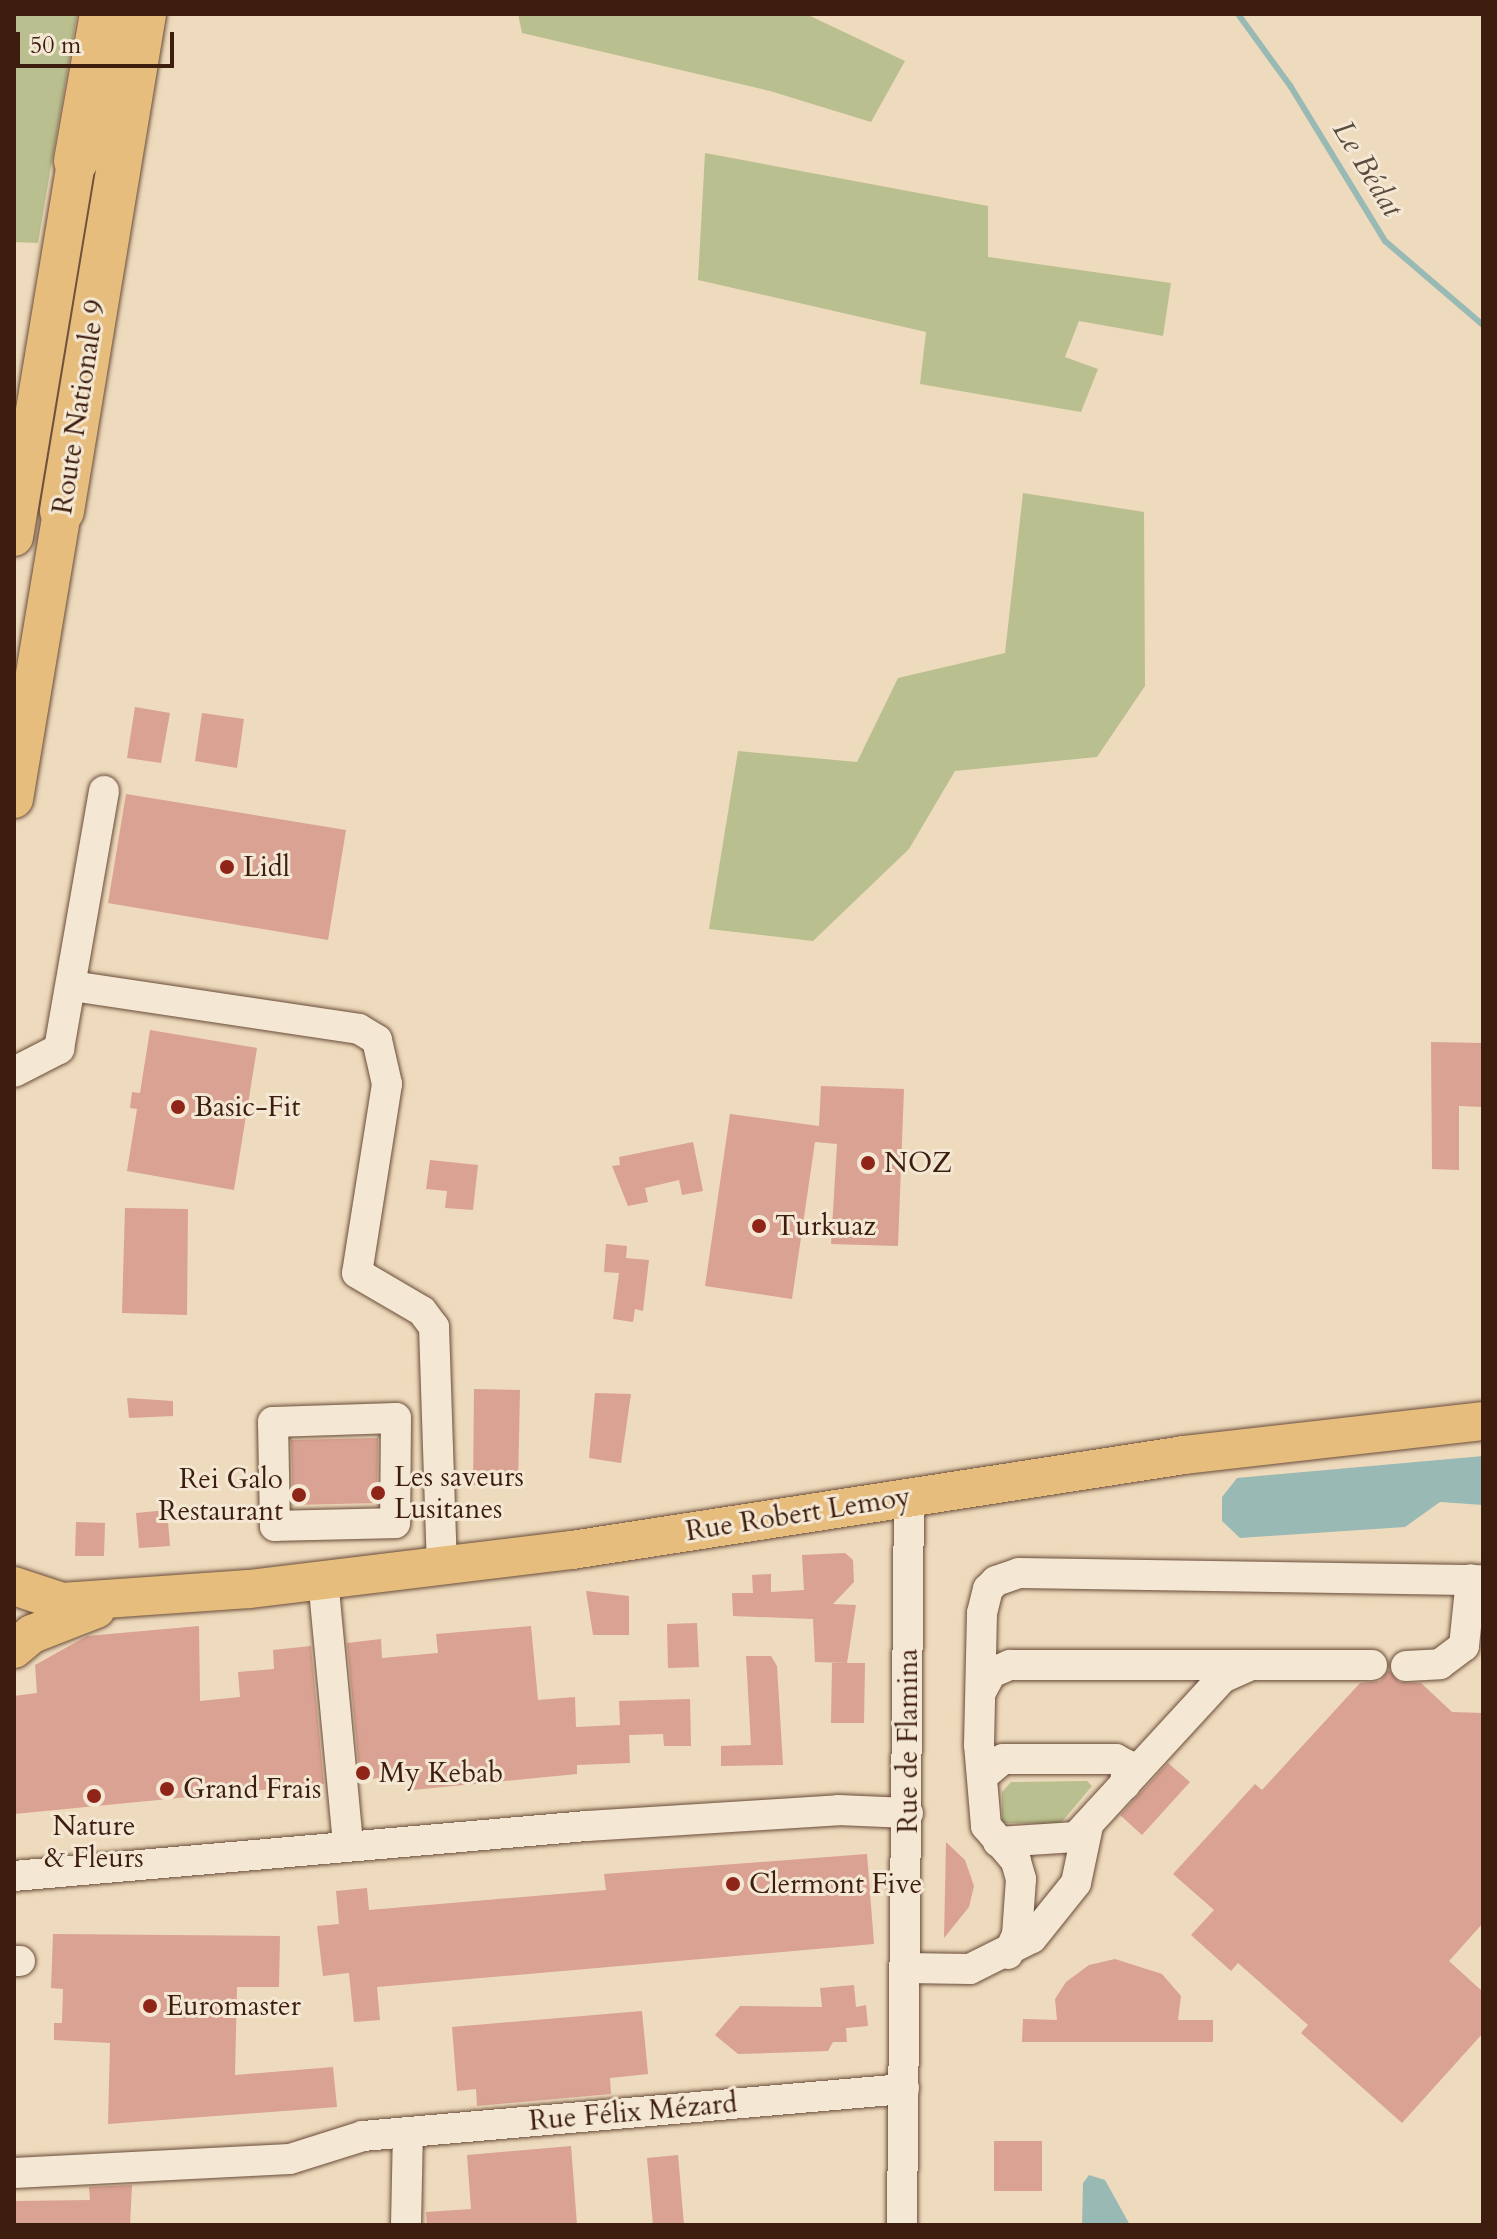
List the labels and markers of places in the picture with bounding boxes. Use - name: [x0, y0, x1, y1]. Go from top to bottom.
- place label: Lidl: [243, 850, 290, 884]
- marker: Lidl: [218, 858, 236, 876]
- place label: Basic-Fit: [194, 1090, 300, 1124]
- marker: Basic-Fit: [169, 1098, 187, 1116]
- place label: NOZ: [884, 1146, 952, 1180]
- marker: NOZ: [859, 1154, 877, 1172]
- place label: Turkuaz: [775, 1209, 876, 1243]
- marker: Turkuaz: [750, 1217, 768, 1235]
- place label: Les saveurs Lusitanes: [394, 1460, 524, 1526]
- place label: Rei Galo Restaurant: [158, 1462, 283, 1528]
- marker: Les saveurs Lusitanes: [369, 1484, 387, 1502]
- marker: Rei Galo Restaurant: [290, 1486, 308, 1504]
- place label: My Kebab: [379, 1756, 503, 1790]
- marker: My Kebab: [354, 1764, 372, 1782]
- place label: Grand Frais: [183, 1772, 321, 1806]
- marker: Grand Frais: [158, 1780, 176, 1798]
- marker: Nature & Fleurs: [85, 1787, 103, 1805]
- place label: Nature & Fleurs: [44, 1809, 144, 1875]
- place label: Clermont Five: [749, 1867, 922, 1901]
- marker: Clermont Five: [724, 1875, 742, 1893]
- place label: Euromaster: [166, 1989, 301, 2023]
- marker: Euromaster: [141, 1997, 159, 2015]

